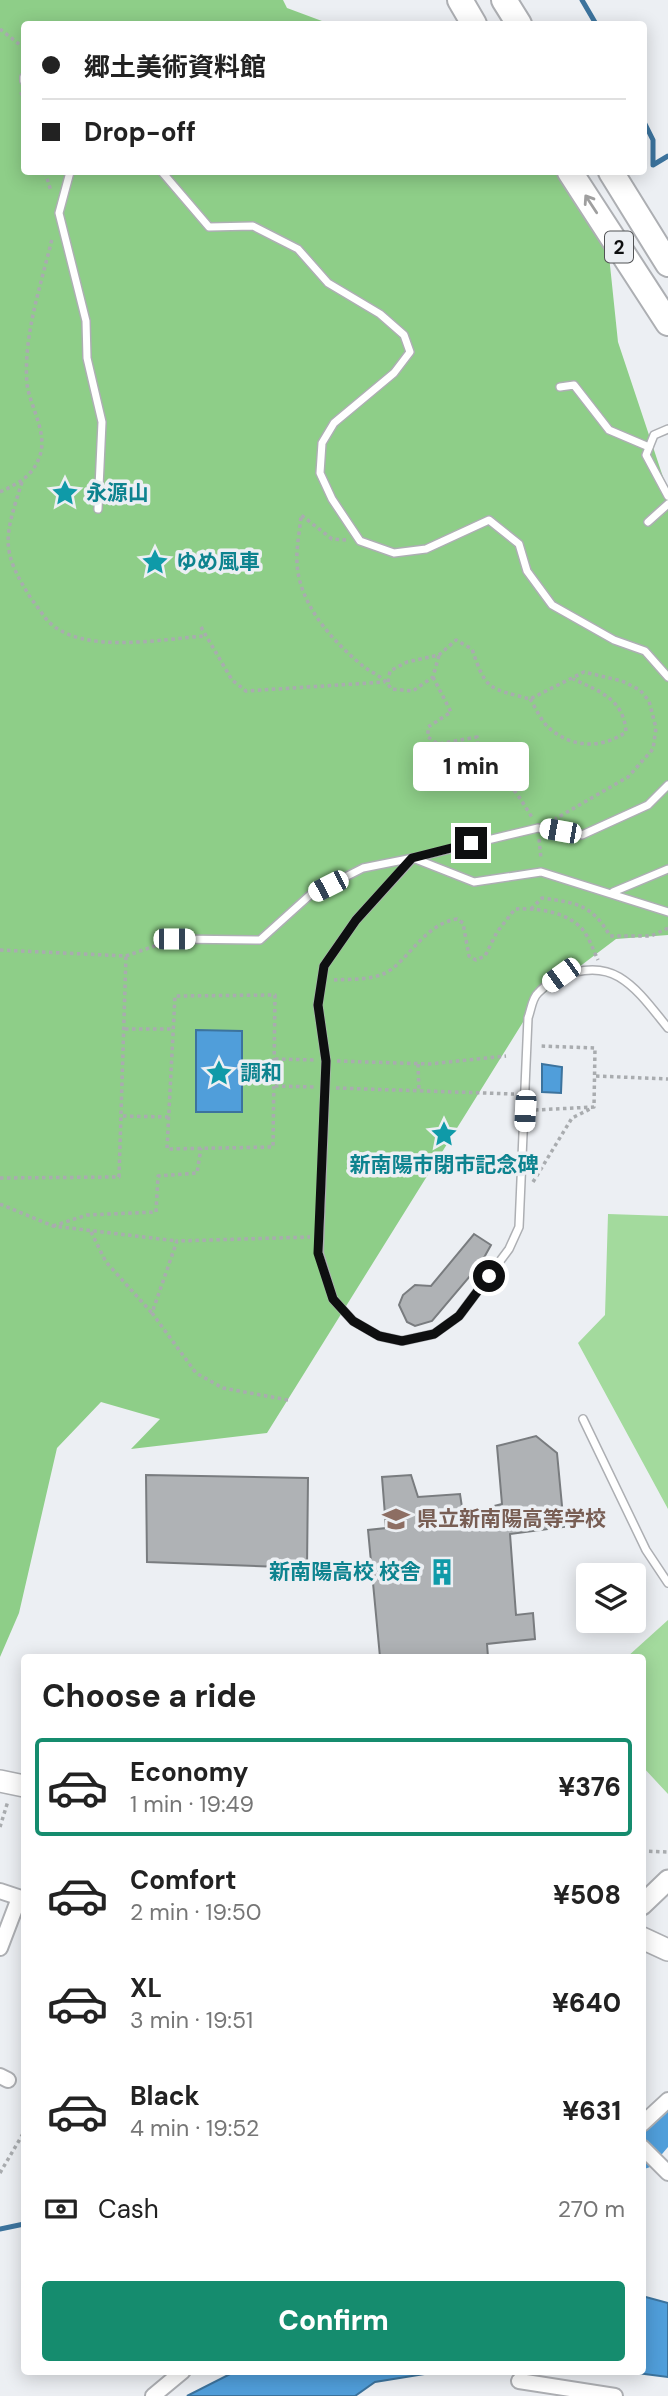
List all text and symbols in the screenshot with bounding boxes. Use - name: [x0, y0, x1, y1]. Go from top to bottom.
- text: 郷土美術資料館: [84, 50, 266, 84]
- text: Drop-off: [84, 115, 196, 149]
- one-way arrow: [584, 195, 598, 215]
- road number: 2: [605, 232, 633, 262]
- place icon: 永源山: [50, 478, 80, 508]
- place label: 永源山: [86, 479, 149, 507]
- place icon: ゆめ風車: [140, 547, 170, 577]
- place label: ゆめ風車: [176, 548, 260, 576]
- callout: 1 min: [413, 742, 529, 790]
- text: 1 min: [443, 751, 499, 781]
- car: [538, 817, 583, 845]
- route end: [455, 827, 487, 859]
- car: [305, 867, 352, 905]
- car: [154, 929, 196, 950]
- car: [538, 954, 585, 996]
- place icon: 調和: [204, 1058, 234, 1088]
- place label: 調和: [240, 1059, 282, 1087]
- car: [514, 1089, 537, 1133]
- place icon: 新南陽市閉市記念碑: [429, 1119, 459, 1149]
- place label: 新南陽市閉市記念碑: [350, 1151, 539, 1179]
- route start: [473, 1260, 505, 1292]
- school or university icon: 県立新南陽高等学校: [381, 1504, 411, 1534]
- place label: 県立新南陽高等学校: [417, 1505, 606, 1533]
- building icon: 新南陽高校 校舎: [427, 1557, 457, 1587]
- place label: 新南陽高校 校舎: [269, 1558, 421, 1586]
- map controls: [576, 1563, 646, 1633]
- button: layers: [576, 1563, 646, 1633]
- text: Choose a ride: [42, 1675, 257, 1717]
- text: Economy: [130, 1755, 248, 1789]
- icon: car: [46, 1756, 109, 1819]
- text: ¥376: [558, 1770, 621, 1804]
- text: 1 min · 19:49: [130, 1789, 254, 1819]
- text: Comfort: [130, 1863, 236, 1897]
- icon: car: [46, 1864, 109, 1927]
- text: ¥508: [553, 1878, 621, 1912]
- text: 2 min · 19:50: [130, 1897, 261, 1927]
- text: XL: [130, 1971, 162, 2005]
- icon: car: [46, 1972, 109, 2035]
- text: ¥640: [552, 1986, 621, 2020]
- text: 3 min · 19:51: [130, 2005, 253, 2035]
- text: Black: [130, 2079, 200, 2113]
- icon: car: [46, 2080, 109, 2143]
- text: ¥631: [562, 2094, 621, 2128]
- text: 4 min · 19:52: [130, 2113, 259, 2143]
- icon: cash: [42, 2190, 80, 2228]
- text: Cash: [98, 2192, 159, 2226]
- text: 270 m: [558, 2194, 625, 2224]
- button: Confirm: [42, 2281, 625, 2361]

